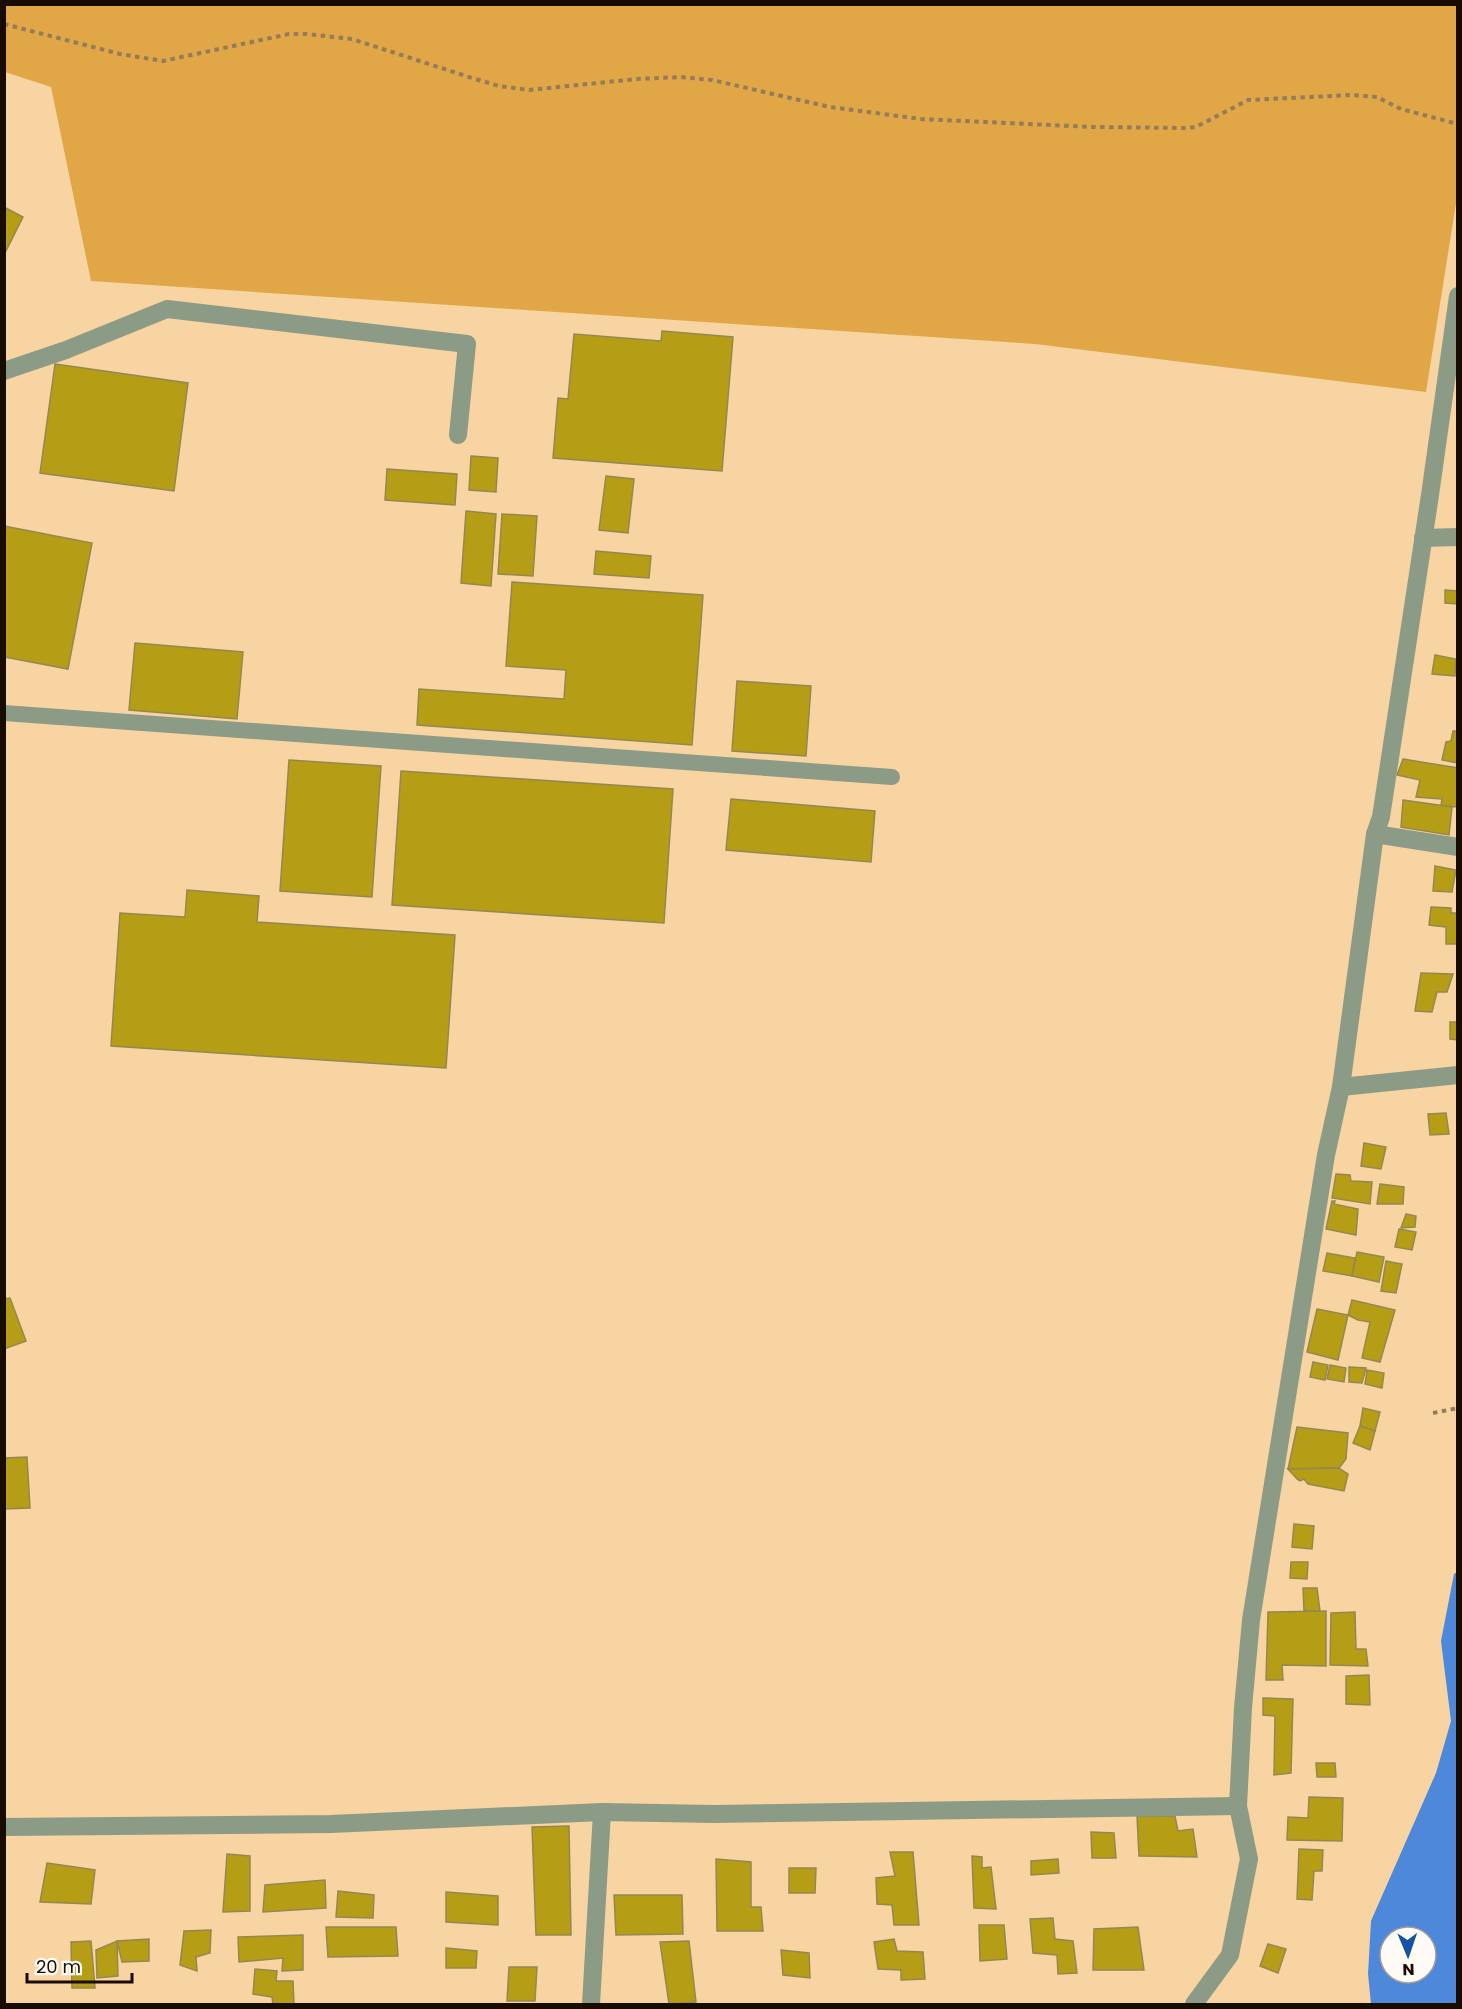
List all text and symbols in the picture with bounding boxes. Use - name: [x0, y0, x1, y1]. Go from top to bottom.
- north arrow: [1378, 1925, 1438, 1985]
- scale bar: [27, 1946, 132, 1984]
- text: 20 m: [36, 1954, 81, 1979]
- text: N: [1402, 1958, 1415, 1981]

